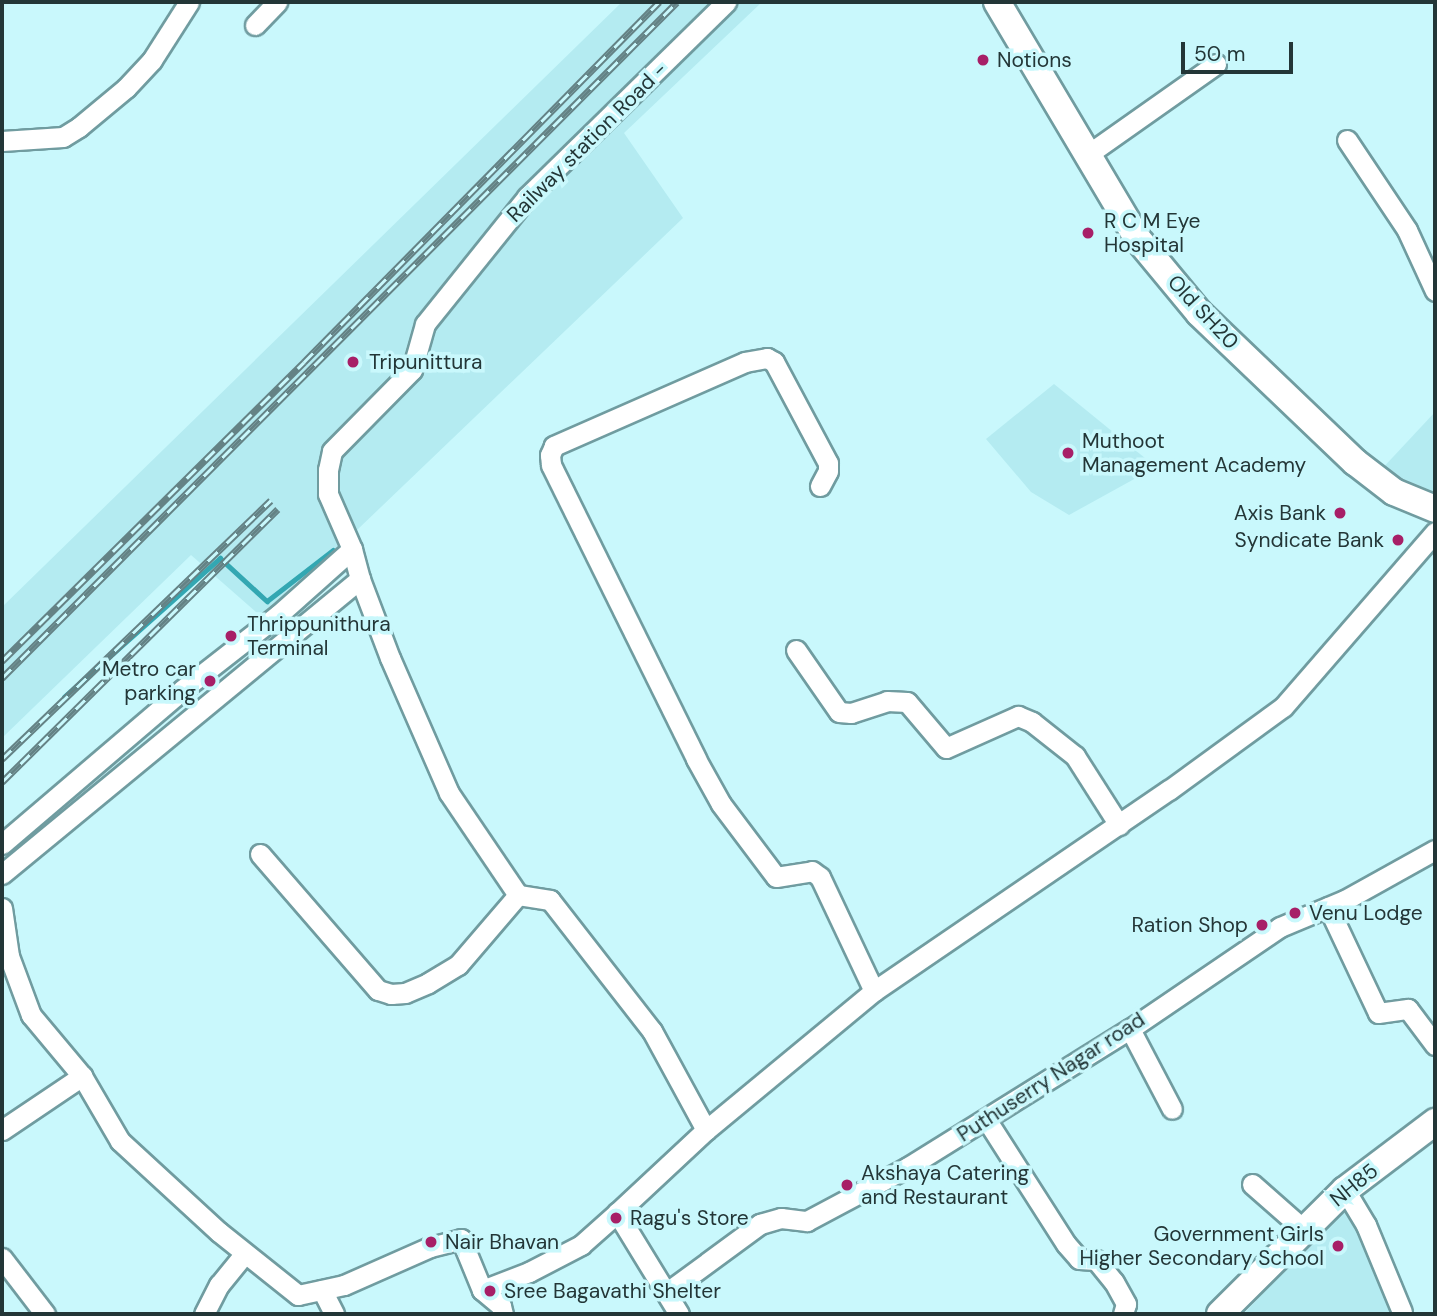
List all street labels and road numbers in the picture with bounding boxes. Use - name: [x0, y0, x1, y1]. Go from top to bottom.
- street label: Railway station Road -: [502, 57, 672, 227]
- street label: Old SH20: [1162, 270, 1244, 354]
- street label: Puthuserry Nagar road: [952, 1007, 1150, 1147]
- street label: NH85: [1325, 1158, 1383, 1212]

